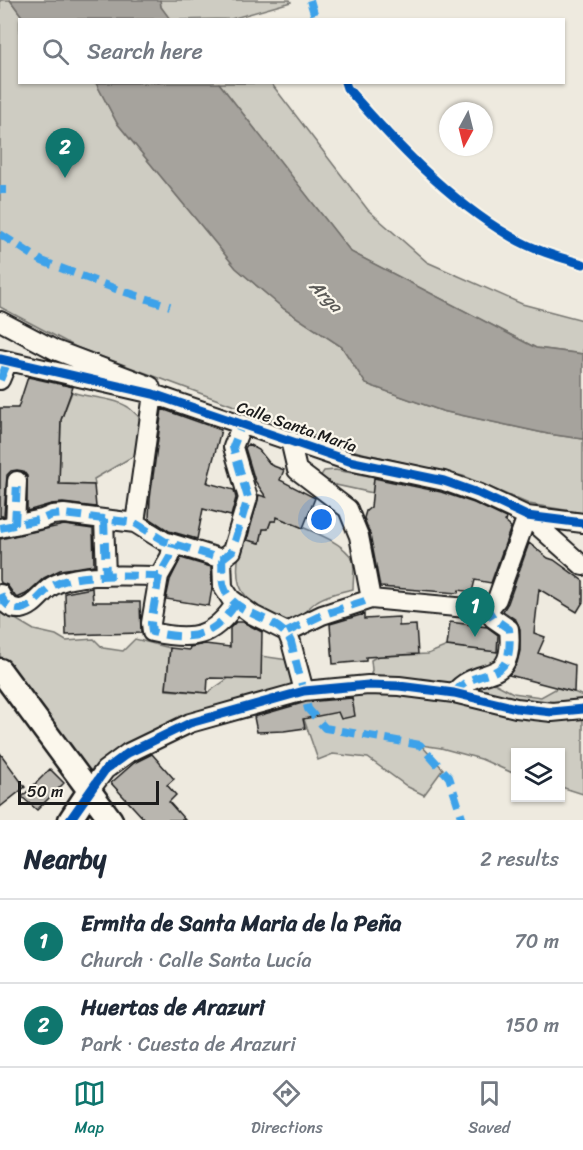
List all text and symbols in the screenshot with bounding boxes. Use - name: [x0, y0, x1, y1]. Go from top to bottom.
- search box: [18, 18, 565, 84]
- text: Search here: [87, 32, 203, 71]
- icon: search: [39, 35, 72, 68]
- north arrow: [439, 102, 493, 156]
- pin: 2: [46, 128, 84, 178]
- water label: Arga: [301, 271, 352, 322]
- street label: Calle Santa María: [233, 392, 361, 461]
- your location: [307, 505, 336, 534]
- pin: 1: [456, 588, 494, 637]
- map controls: [511, 748, 565, 802]
- button: layers: [511, 748, 565, 802]
- text: 50 m: [27, 777, 63, 806]
- scale bar: [18, 778, 159, 806]
- text: Nearby: [24, 836, 106, 882]
- text: 2 results: [480, 842, 559, 877]
- text: Ermita de Santa Maria de la Peña: [81, 904, 401, 943]
- text: 1: [39, 924, 48, 959]
- text: 70 m: [514, 924, 559, 959]
- text: Church · Calle Santa Lucía: [81, 943, 311, 978]
- text: Huertas de Arazuri: [81, 988, 265, 1027]
- text: 2: [38, 1008, 49, 1043]
- text: 150 m: [505, 1008, 559, 1043]
- text: Park · Cuesta de Arazuri: [81, 1027, 296, 1062]
- tab: Map: [73, 1077, 106, 1142]
- tab: Directions: [251, 1077, 323, 1142]
- tab: Saved: [468, 1077, 510, 1142]

